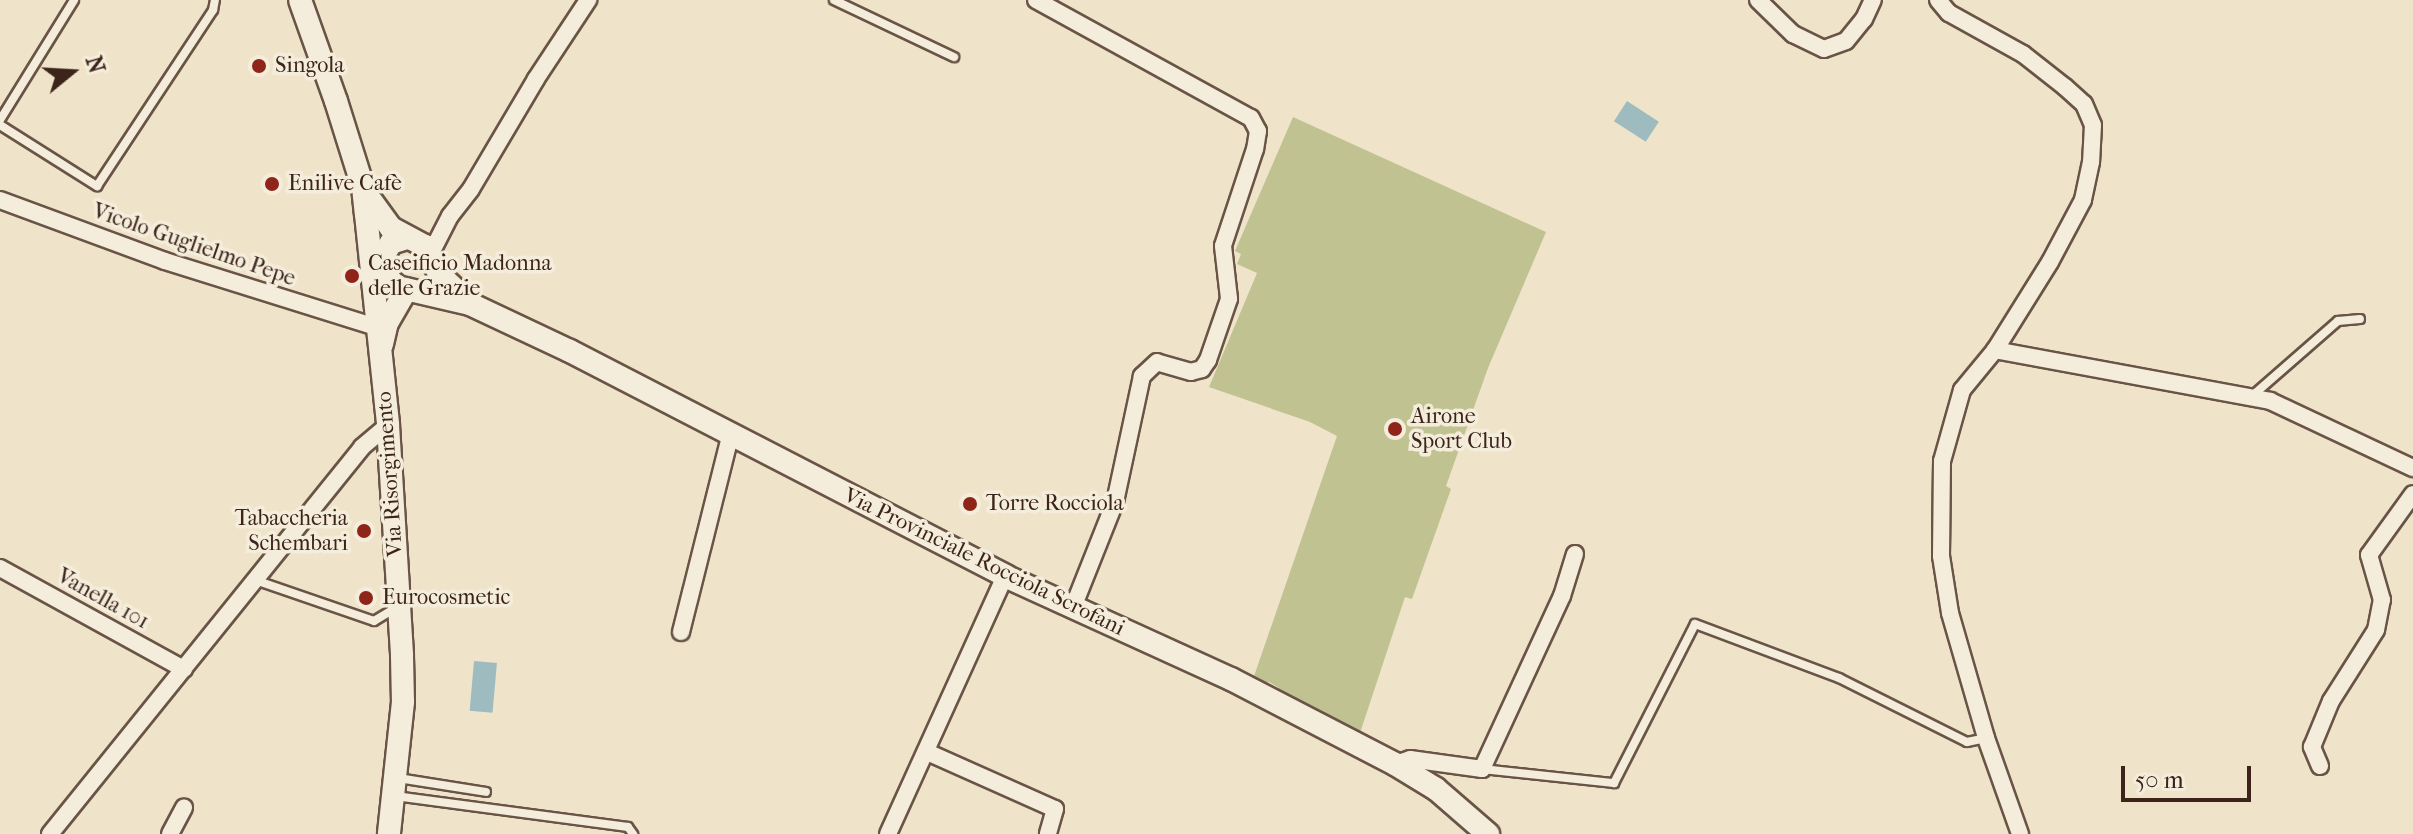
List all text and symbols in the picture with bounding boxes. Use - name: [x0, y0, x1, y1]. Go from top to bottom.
- north arrow: [32, 32, 112, 112]
- text: N: [80, 53, 110, 77]
- place label: Singola: [275, 53, 344, 79]
- marker: Singola: [250, 57, 268, 75]
- place label: Enilive Cafè: [288, 171, 402, 197]
- marker: Enilive Cafè: [263, 175, 281, 193]
- street label: Vicolo Guglielmo Pepe: [89, 198, 299, 292]
- place label: Caseificio Madonna delle Grazie: [368, 250, 552, 302]
- marker: Caseificio Madonna delle Grazie: [343, 267, 361, 285]
- street label: Via Risorgimento: [371, 390, 409, 558]
- place label: Airone Sport Club: [1411, 403, 1512, 454]
- marker: Airone Sport Club: [1386, 420, 1404, 438]
- street label: Via Provinciale Rocciola Scrofani: [839, 482, 1129, 642]
- place label: Torre Rocciola: [986, 491, 1124, 517]
- marker: Torre Rocciola: [961, 495, 979, 513]
- place label: Tabaccheria Schembari: [235, 505, 348, 556]
- marker: Tabaccheria Schembari: [355, 522, 373, 540]
- street label: Vanella 101: [52, 563, 154, 635]
- place label: Eurocosmetic: [382, 585, 510, 611]
- marker: Eurocosmetic: [357, 589, 375, 607]
- scale bar: [2125, 750, 2255, 800]
- text: 50 m: [2135, 766, 2184, 794]

